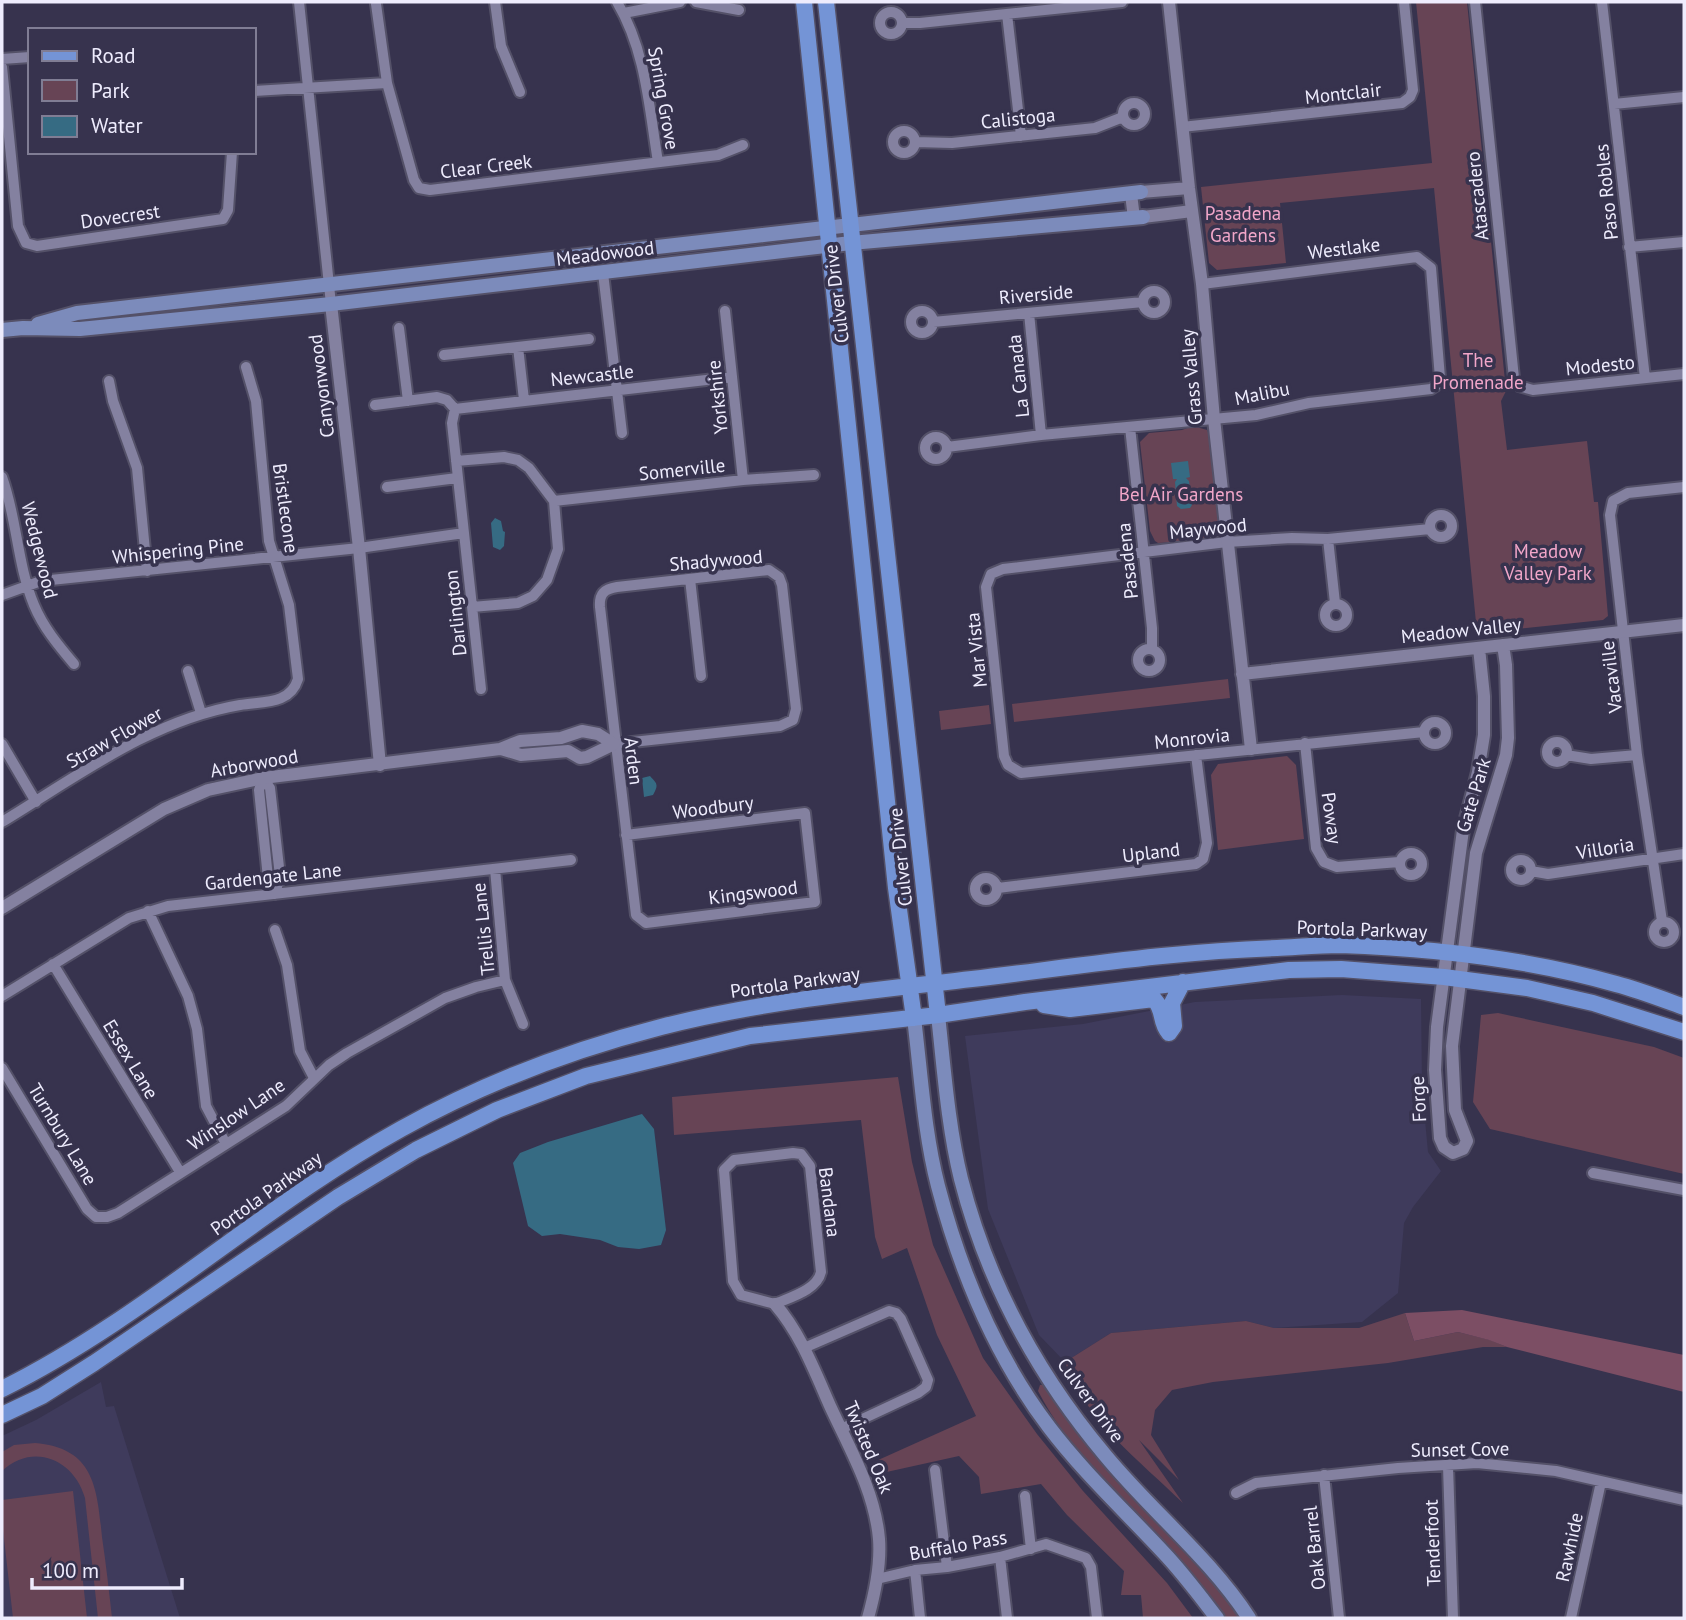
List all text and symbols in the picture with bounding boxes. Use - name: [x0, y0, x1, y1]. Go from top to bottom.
- legend: [28, 28, 256, 154]
- text: Road: [91, 42, 135, 69]
- street label: Spring Grove: [643, 45, 685, 151]
- text: Park: [91, 77, 130, 104]
- street label: Montclair: [1303, 77, 1383, 109]
- street label: Calistoga: [980, 102, 1056, 134]
- text: Water: [91, 112, 143, 139]
- street label: Paso Robles: [1589, 143, 1623, 241]
- street label: Clear Creek: [439, 148, 533, 184]
- street label: Atascadero: [1460, 150, 1494, 242]
- street label: Dovecrest: [79, 198, 162, 233]
- park label: Pasadena Gardens: [1205, 201, 1281, 247]
- street label: Westlake: [1307, 232, 1381, 264]
- street label: Meadowood: [555, 235, 655, 271]
- street label: Culver Drive: [818, 243, 854, 345]
- street label: Riverside: [998, 279, 1074, 309]
- street label: Grass Valley: [1175, 328, 1207, 426]
- street label: Canyonwood: [303, 333, 339, 439]
- street label: La Canada: [1002, 333, 1034, 419]
- park label: The Promenade: [1432, 348, 1524, 394]
- street label: Modesto: [1564, 349, 1636, 381]
- street label: Newcastle: [549, 359, 635, 391]
- street label: Yorkshire: [701, 359, 733, 435]
- street label: Malibu: [1232, 376, 1292, 410]
- street label: Somerville: [638, 453, 726, 485]
- street label: Bristlecone: [268, 462, 304, 554]
- park label: Bel Air Gardens: [1119, 482, 1243, 506]
- street label: Wedgewood: [16, 499, 64, 601]
- street label: Maywood: [1168, 512, 1248, 544]
- street label: Pasadena: [1111, 522, 1143, 600]
- street label: Whispering Pine: [111, 531, 245, 569]
- park label: Meadow Valley Park: [1503, 539, 1592, 585]
- street label: Shadywood: [668, 544, 764, 576]
- street label: Darlington: [439, 569, 471, 657]
- street label: Mar Vista: [960, 611, 992, 689]
- street label: Meadow Valley: [1400, 612, 1522, 648]
- street label: Vacaville: [1595, 640, 1627, 715]
- street label: Straw Flower: [62, 700, 167, 773]
- street label: Monrovia: [1153, 722, 1231, 754]
- street label: Arden: [619, 736, 649, 786]
- street label: Arborwood: [208, 743, 300, 783]
- street label: Gate Park: [1450, 755, 1496, 835]
- street label: Woodbury: [671, 790, 755, 824]
- street label: Poway: [1316, 791, 1348, 846]
- street label: Culver Drive: [883, 807, 917, 907]
- street label: Villoria: [1573, 832, 1636, 865]
- street label: Upland: [1121, 837, 1181, 867]
- street label: Gardengate Lane: [203, 857, 343, 895]
- street label: Kingswood: [707, 875, 799, 909]
- street label: Trellis Lane: [466, 882, 500, 976]
- street label: Portola Parkway: [1296, 915, 1428, 943]
- street label: Portola Parkway: [729, 961, 862, 1003]
- street label: Essex Lane: [98, 1015, 164, 1103]
- street label: Winslow Lane: [183, 1073, 289, 1155]
- street label: Forge: [1405, 1075, 1431, 1123]
- street label: Turnbury Lane: [23, 1079, 103, 1189]
- street label: Portola Parkway: [206, 1146, 327, 1240]
- street label: Bandana: [814, 1166, 846, 1238]
- street label: Culver Drive: [1052, 1353, 1130, 1447]
- street label: Twisted Oak: [839, 1397, 899, 1497]
- street label: Sunset Cove: [1410, 1436, 1510, 1462]
- street label: Tenderfoot: [1418, 1498, 1446, 1587]
- street label: Oak Barrel: [1298, 1504, 1330, 1591]
- street label: Rawhide: [1550, 1510, 1588, 1584]
- street label: Buffalo Pass: [907, 1525, 1009, 1565]
- scale bar: [32, 1546, 182, 1590]
- text: 100 m: [42, 1557, 99, 1584]

